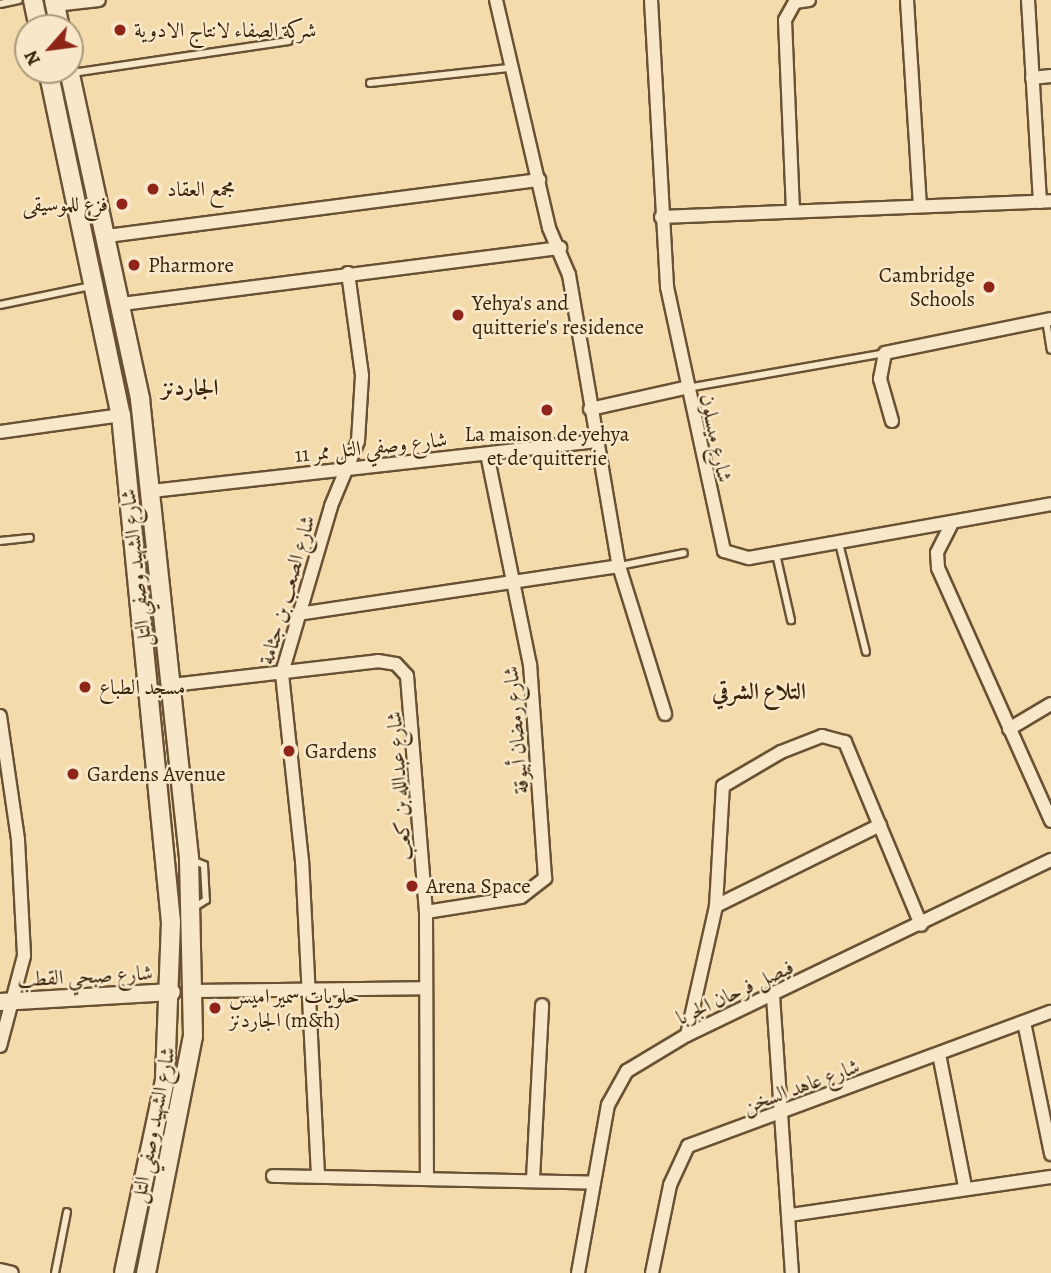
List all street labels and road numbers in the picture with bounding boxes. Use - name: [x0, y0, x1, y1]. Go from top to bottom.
- street label: شارع ميسلون: [694, 391, 738, 485]
- street label: شارع وصفي التل ممر 11: [294, 426, 448, 468]
- street label: شارع الشهيد وصفي التل: [115, 488, 157, 648]
- street label: شارع الصعب بن جثامة: [254, 512, 320, 668]
- street label: شارع رمضان أبيوقة: [498, 665, 534, 795]
- street label: شارع عبدالله بن كعب: [381, 710, 417, 862]
- street label: فيصل فرحان الجربا: [672, 954, 798, 1030]
- street label: شارع صبحي القطب: [16, 960, 154, 992]
- street label: شارع الشهيد وصفي التل: [125, 1045, 181, 1205]
- street label: شارع عاهد السخن: [739, 1053, 863, 1119]

